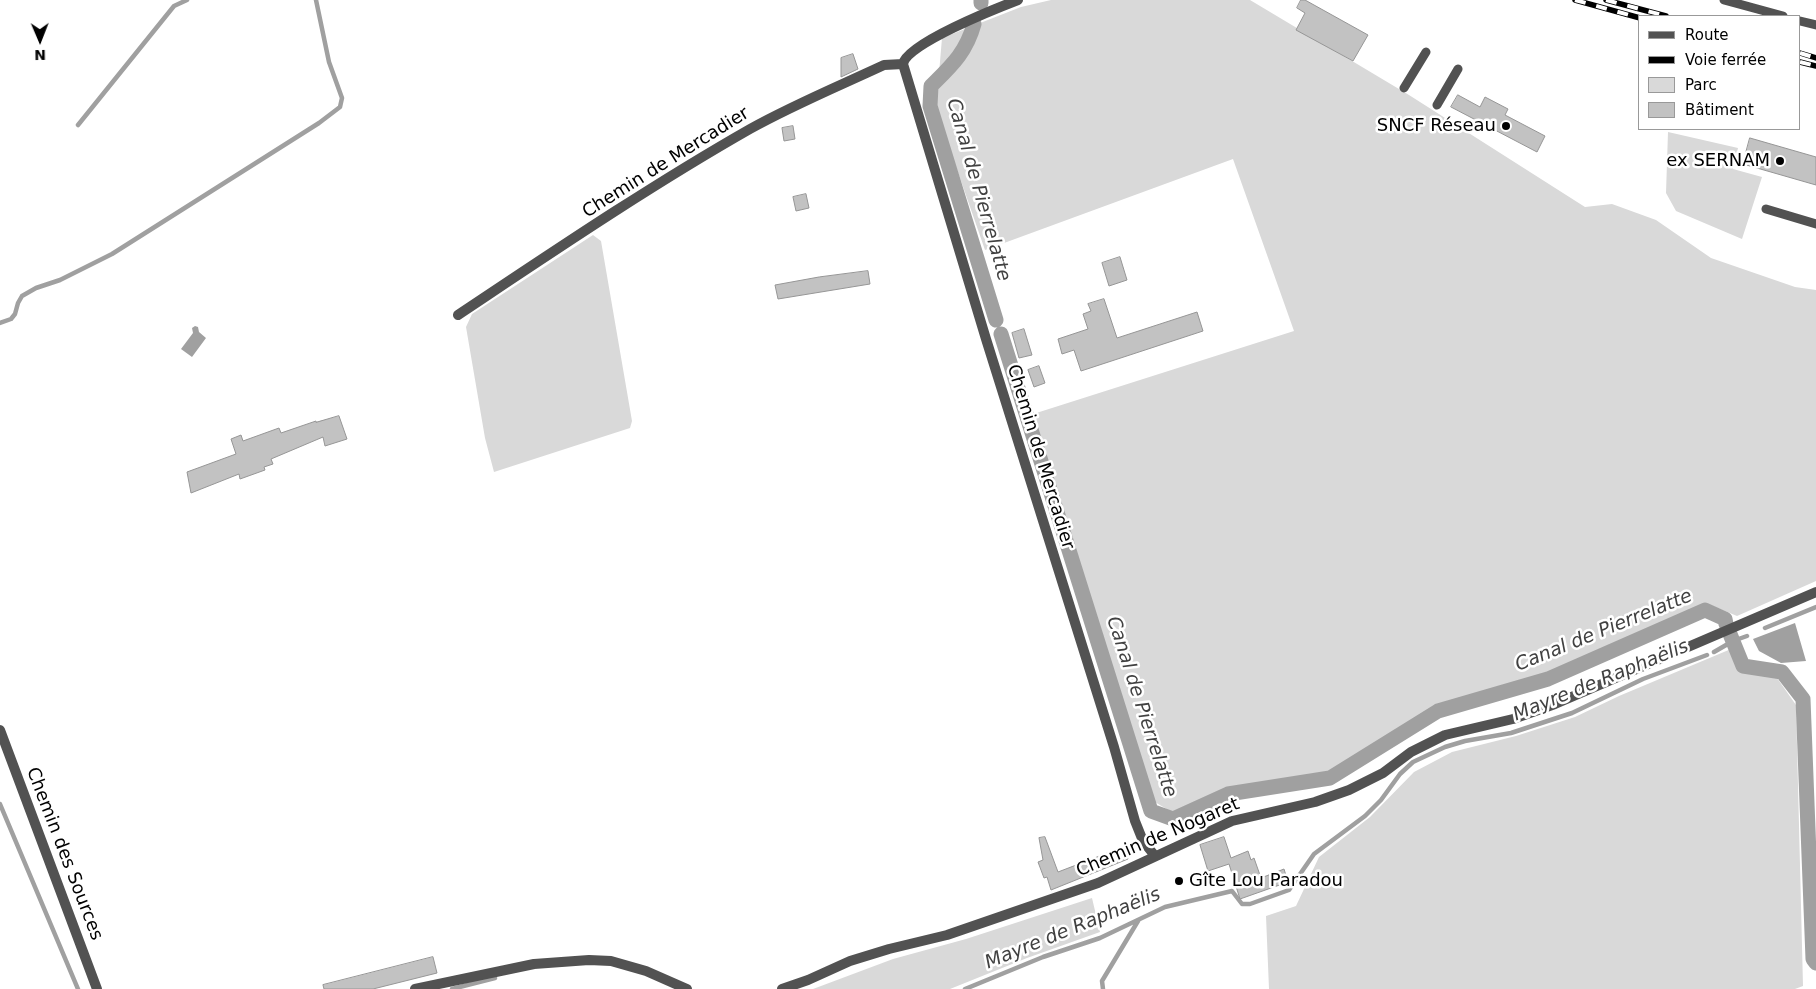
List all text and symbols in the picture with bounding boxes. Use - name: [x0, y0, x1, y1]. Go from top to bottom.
- north arrow: [15, 15, 65, 65]
- legend: [1638, 15, 1801, 130]
- text: Route: [1685, 26, 1729, 44]
- text: N: [34, 47, 46, 63]
- text: Voie ferrée: [1685, 51, 1766, 69]
- text: Parc: [1685, 76, 1717, 94]
- water label: Canal de Pierrelatte: [941, 96, 1015, 284]
- text: Bâtiment: [1685, 101, 1754, 119]
- street label: Chemin de Mercadier: [579, 103, 753, 223]
- place label: SNCF Réseau: [1377, 115, 1496, 137]
- marker: SNCF Réseau: [1500, 120, 1512, 132]
- place label: ex SERNAM: [1666, 150, 1770, 172]
- marker: ex SERNAM: [1774, 155, 1786, 167]
- street label: Chemin de Mercadier: [1002, 362, 1078, 552]
- water label: Canal de Pierrelatte: [1512, 585, 1696, 677]
- water label: Canal de Pierrelatte: [1101, 614, 1181, 800]
- water label: Mayre de Raphaëlis: [1510, 635, 1692, 727]
- street label: Chemin des Sources: [21, 764, 107, 944]
- street label: Chemin de Nogaret: [1073, 794, 1243, 882]
- place label: Gîte Lou Paradou: [1189, 870, 1343, 892]
- marker: Gîte Lou Paradou: [1173, 875, 1185, 887]
- water label: Mayre de Raphaëlis: [982, 883, 1164, 975]

